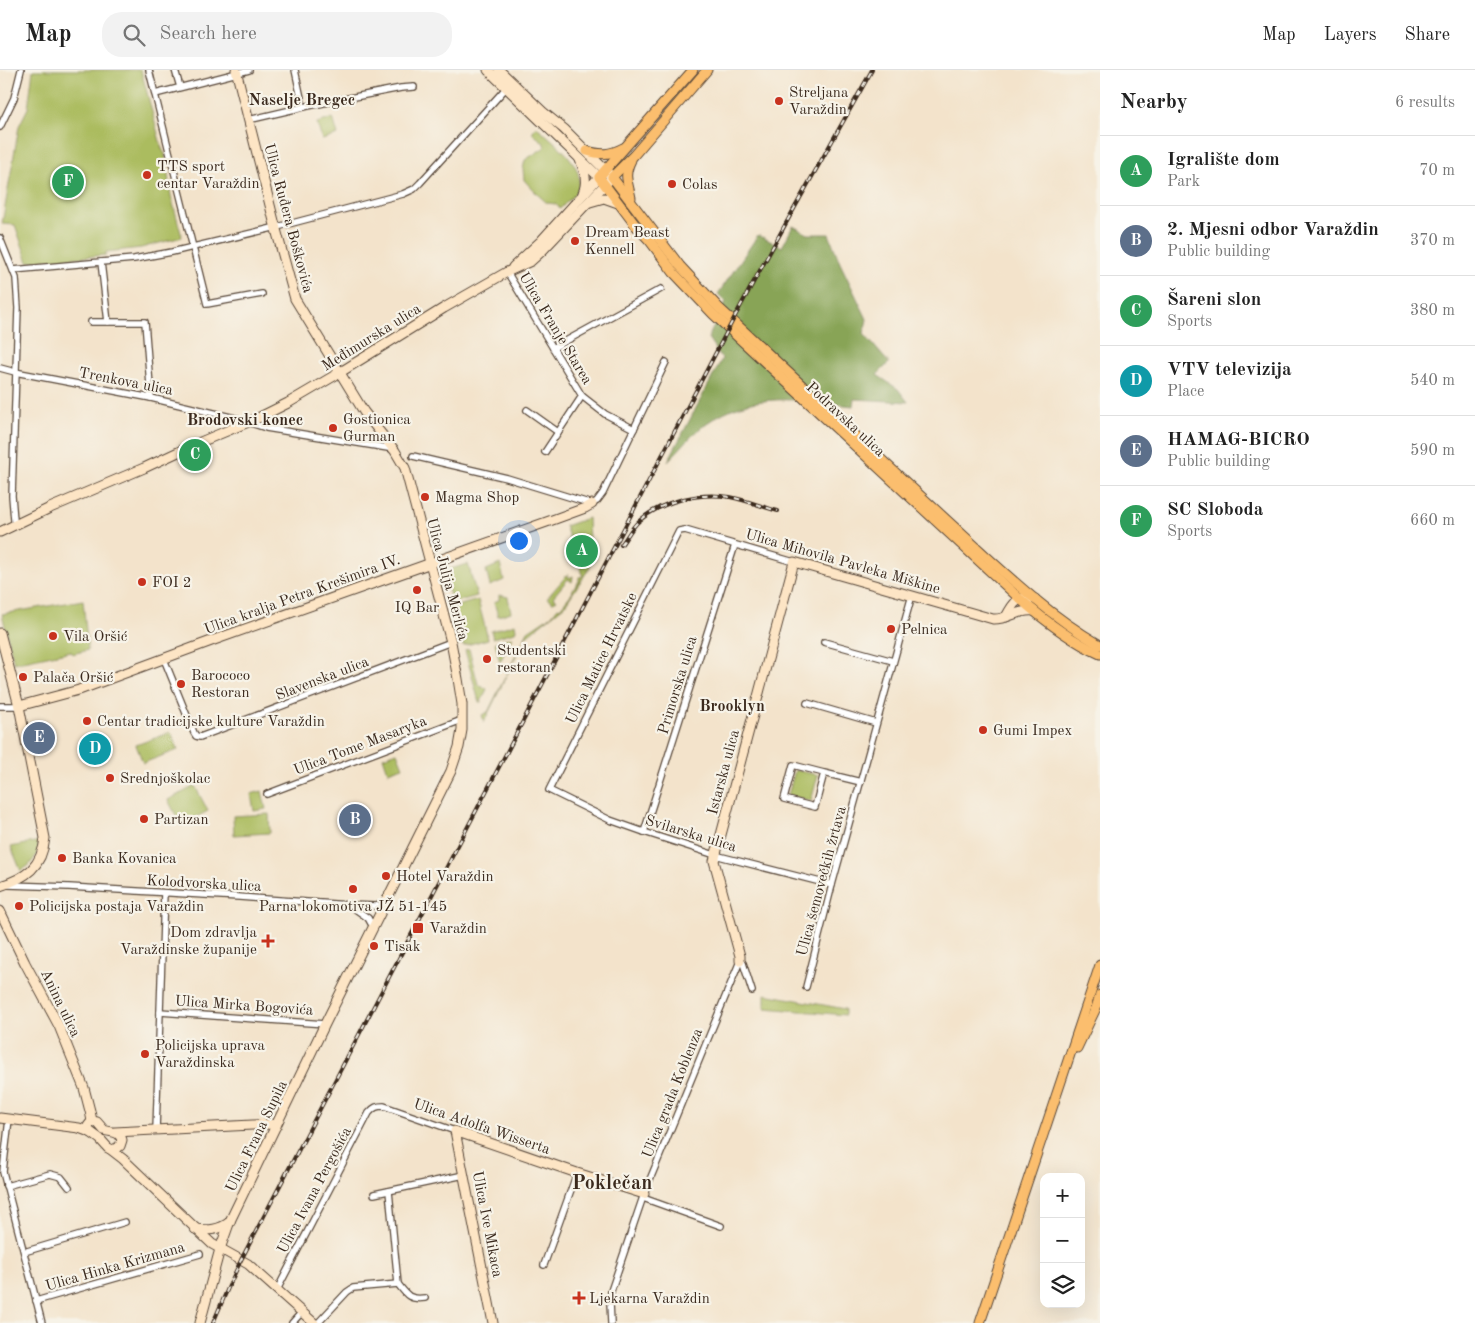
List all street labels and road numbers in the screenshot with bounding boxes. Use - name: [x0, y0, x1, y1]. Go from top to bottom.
- street label: Ulica Ruđera Boškovića: [260, 142, 315, 295]
- street label: Ulica Franje Starea: [515, 270, 594, 388]
- street label: Međimurska ulica: [320, 302, 424, 375]
- street label: Trenkova ulica: [77, 366, 175, 399]
- street label: Podravska ulica: [803, 380, 888, 461]
- street label: Ulica Julija Merlića: [423, 516, 470, 643]
- street label: Ulica Mihovila Pavleka Miškine: [743, 527, 942, 598]
- street label: Ulica kralja Petra Krešimira IV.: [203, 553, 402, 638]
- street label: Ulica Matice Hrvatske: [564, 590, 641, 727]
- street label: Primorska ulica: [656, 634, 701, 736]
- street label: Slavenska ulica: [274, 655, 372, 704]
- street label: Ulica Tome Masaryka: [292, 714, 430, 779]
- street label: Istarska ulica: [706, 728, 743, 816]
- street label: Ulica šemovečkih žrtava: [795, 804, 850, 958]
- street label: Svilarska ulica: [643, 813, 739, 856]
- street label: Kolodvorska ulica: [146, 874, 262, 895]
- street label: Anina ulica: [37, 967, 83, 1040]
- street label: Ulica Mirka Bogovića: [174, 994, 314, 1019]
- street label: Ulica grada Koblenza: [640, 1026, 707, 1161]
- street label: Ulica Frana Supila: [224, 1078, 291, 1195]
- street label: Ulica Adolfa Wisserta: [411, 1097, 552, 1158]
- street label: Ulica Ivana Pergošića: [276, 1124, 355, 1256]
- street label: Ulica Ive Mikaca: [469, 1170, 504, 1279]
- street label: Ulica Hinka Krizmana: [44, 1240, 187, 1295]

